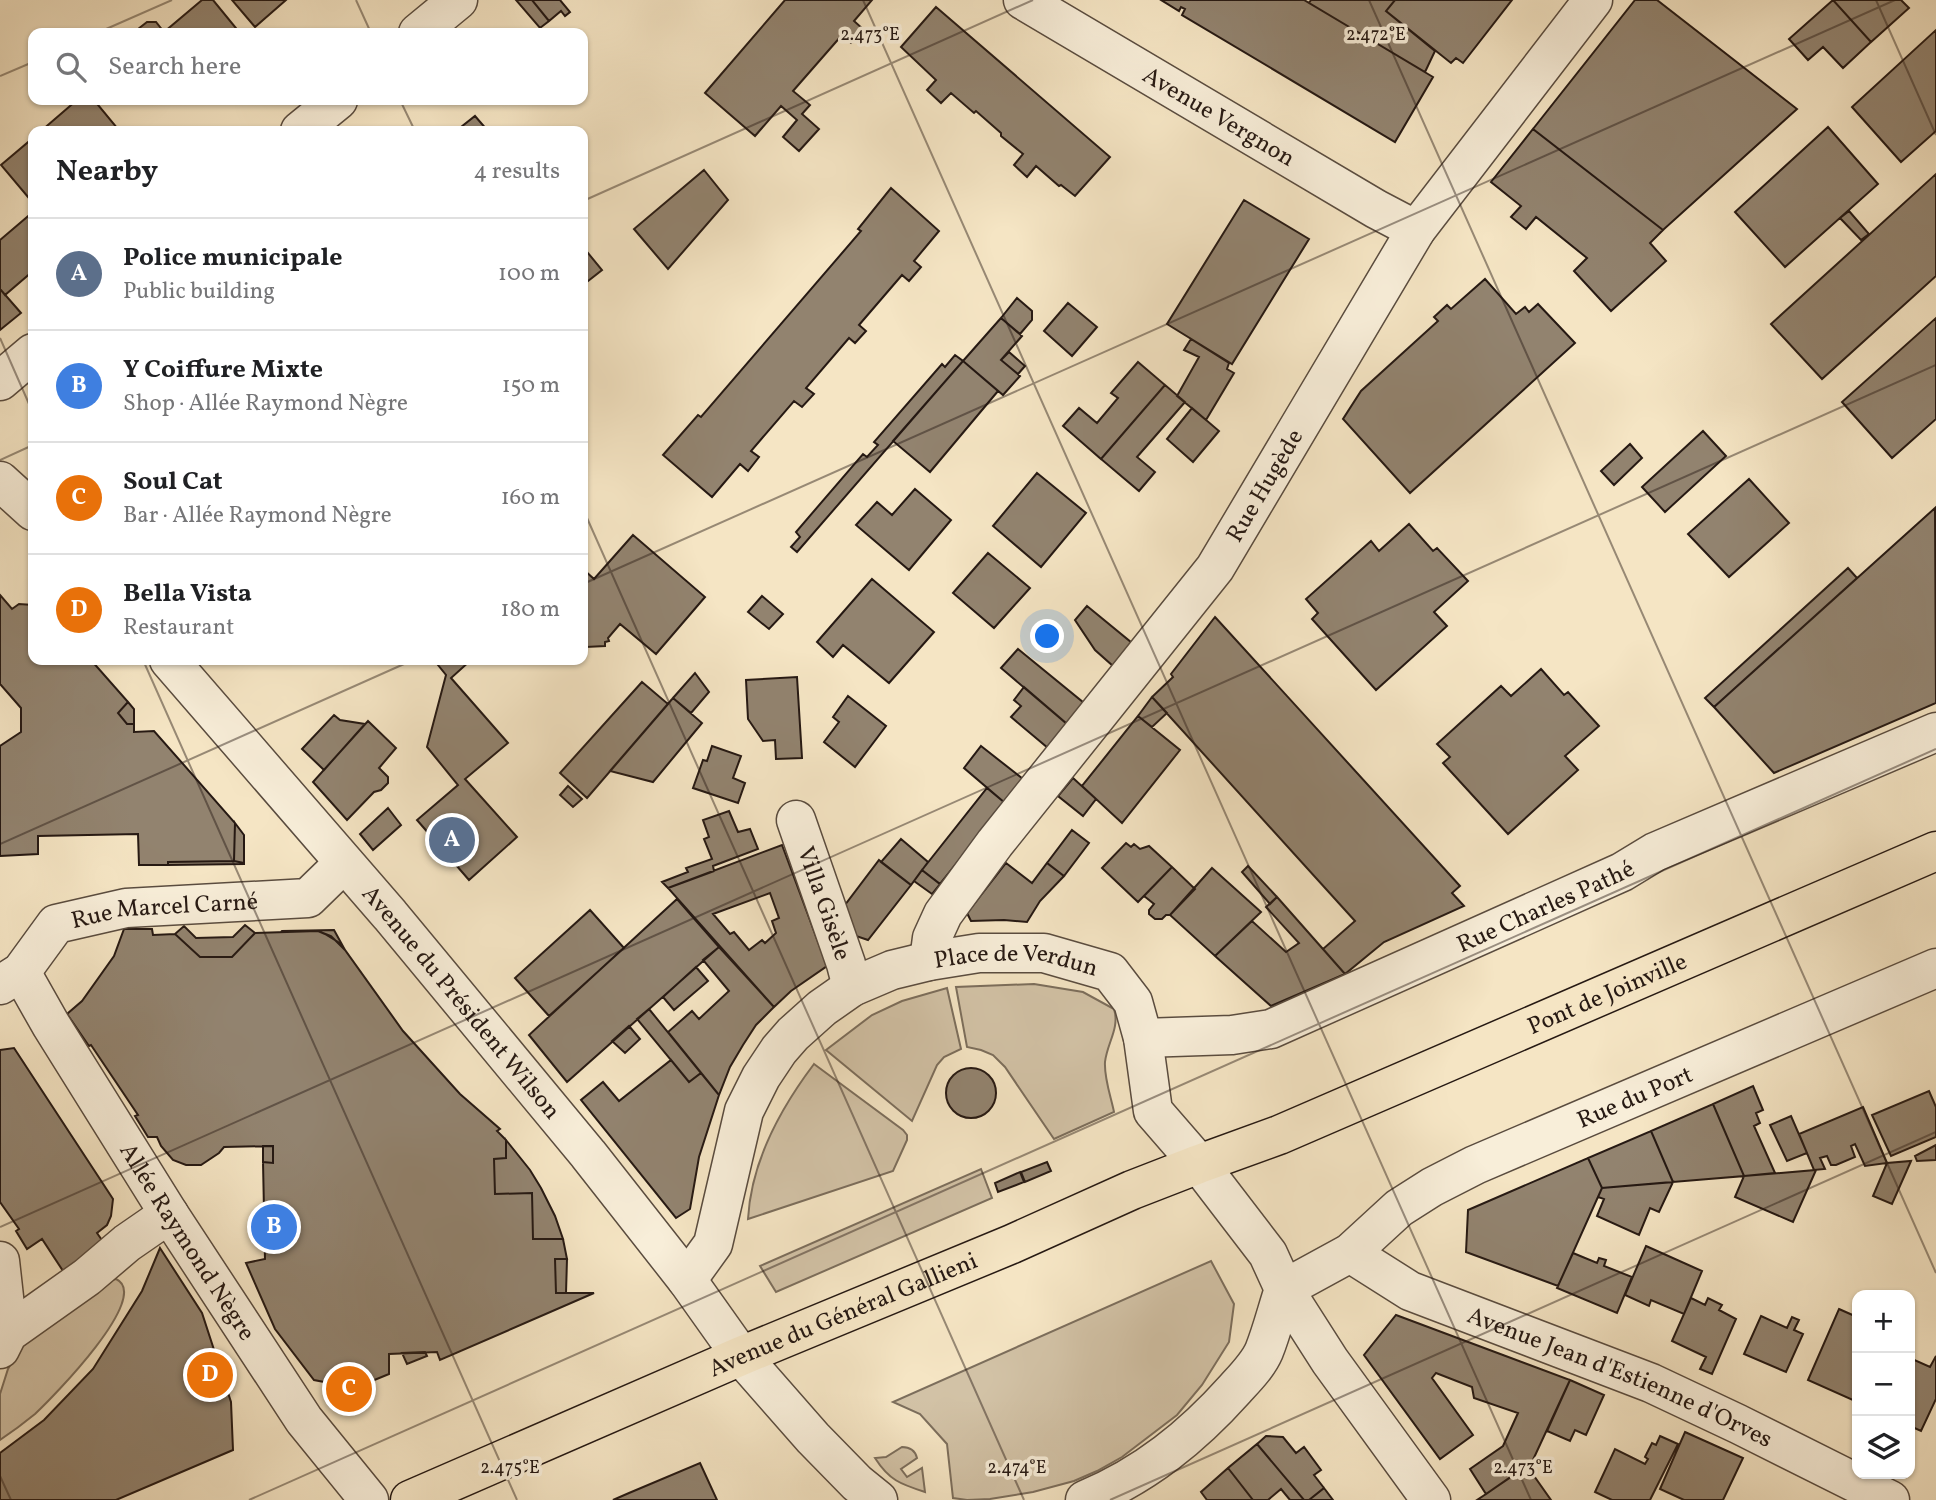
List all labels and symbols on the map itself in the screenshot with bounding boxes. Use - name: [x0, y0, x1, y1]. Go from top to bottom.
- text: 2.473°E: [840, 23, 900, 48]
- text: 2.472°E: [1346, 23, 1406, 48]
- street label: Avenue Vergnon: [1136, 59, 1301, 176]
- street label: Rue Hugède: [1219, 423, 1313, 549]
- your location: [1030, 619, 1064, 653]
- pin: A: [429, 814, 475, 866]
- street label: Villa Gisèle: [787, 842, 858, 965]
- street label: Rue Charles Pathé: [1452, 853, 1642, 963]
- street label: Avenue du Président Wilson: [353, 879, 568, 1127]
- street label: Rue Marcel Carné: [68, 886, 259, 939]
- street label: Place de Verdun: [932, 938, 1102, 987]
- street label: Pont de Joinville: [1523, 946, 1693, 1045]
- street label: Rue du Port: [1572, 1059, 1699, 1138]
- street label: Allée Raymond Nègre: [110, 1137, 263, 1348]
- pin: B: [251, 1201, 297, 1253]
- street label: Avenue du Général Gallieni: [704, 1245, 983, 1387]
- street label: Avenue Jean d'Estienne d'Orves: [1462, 1299, 1778, 1458]
- pin: D: [187, 1349, 233, 1401]
- pin: C: [326, 1363, 372, 1415]
- text: 2.475°E: [480, 1456, 540, 1481]
- text: 2.474°E: [987, 1456, 1047, 1481]
- text: 2.473°E: [1493, 1456, 1553, 1481]

